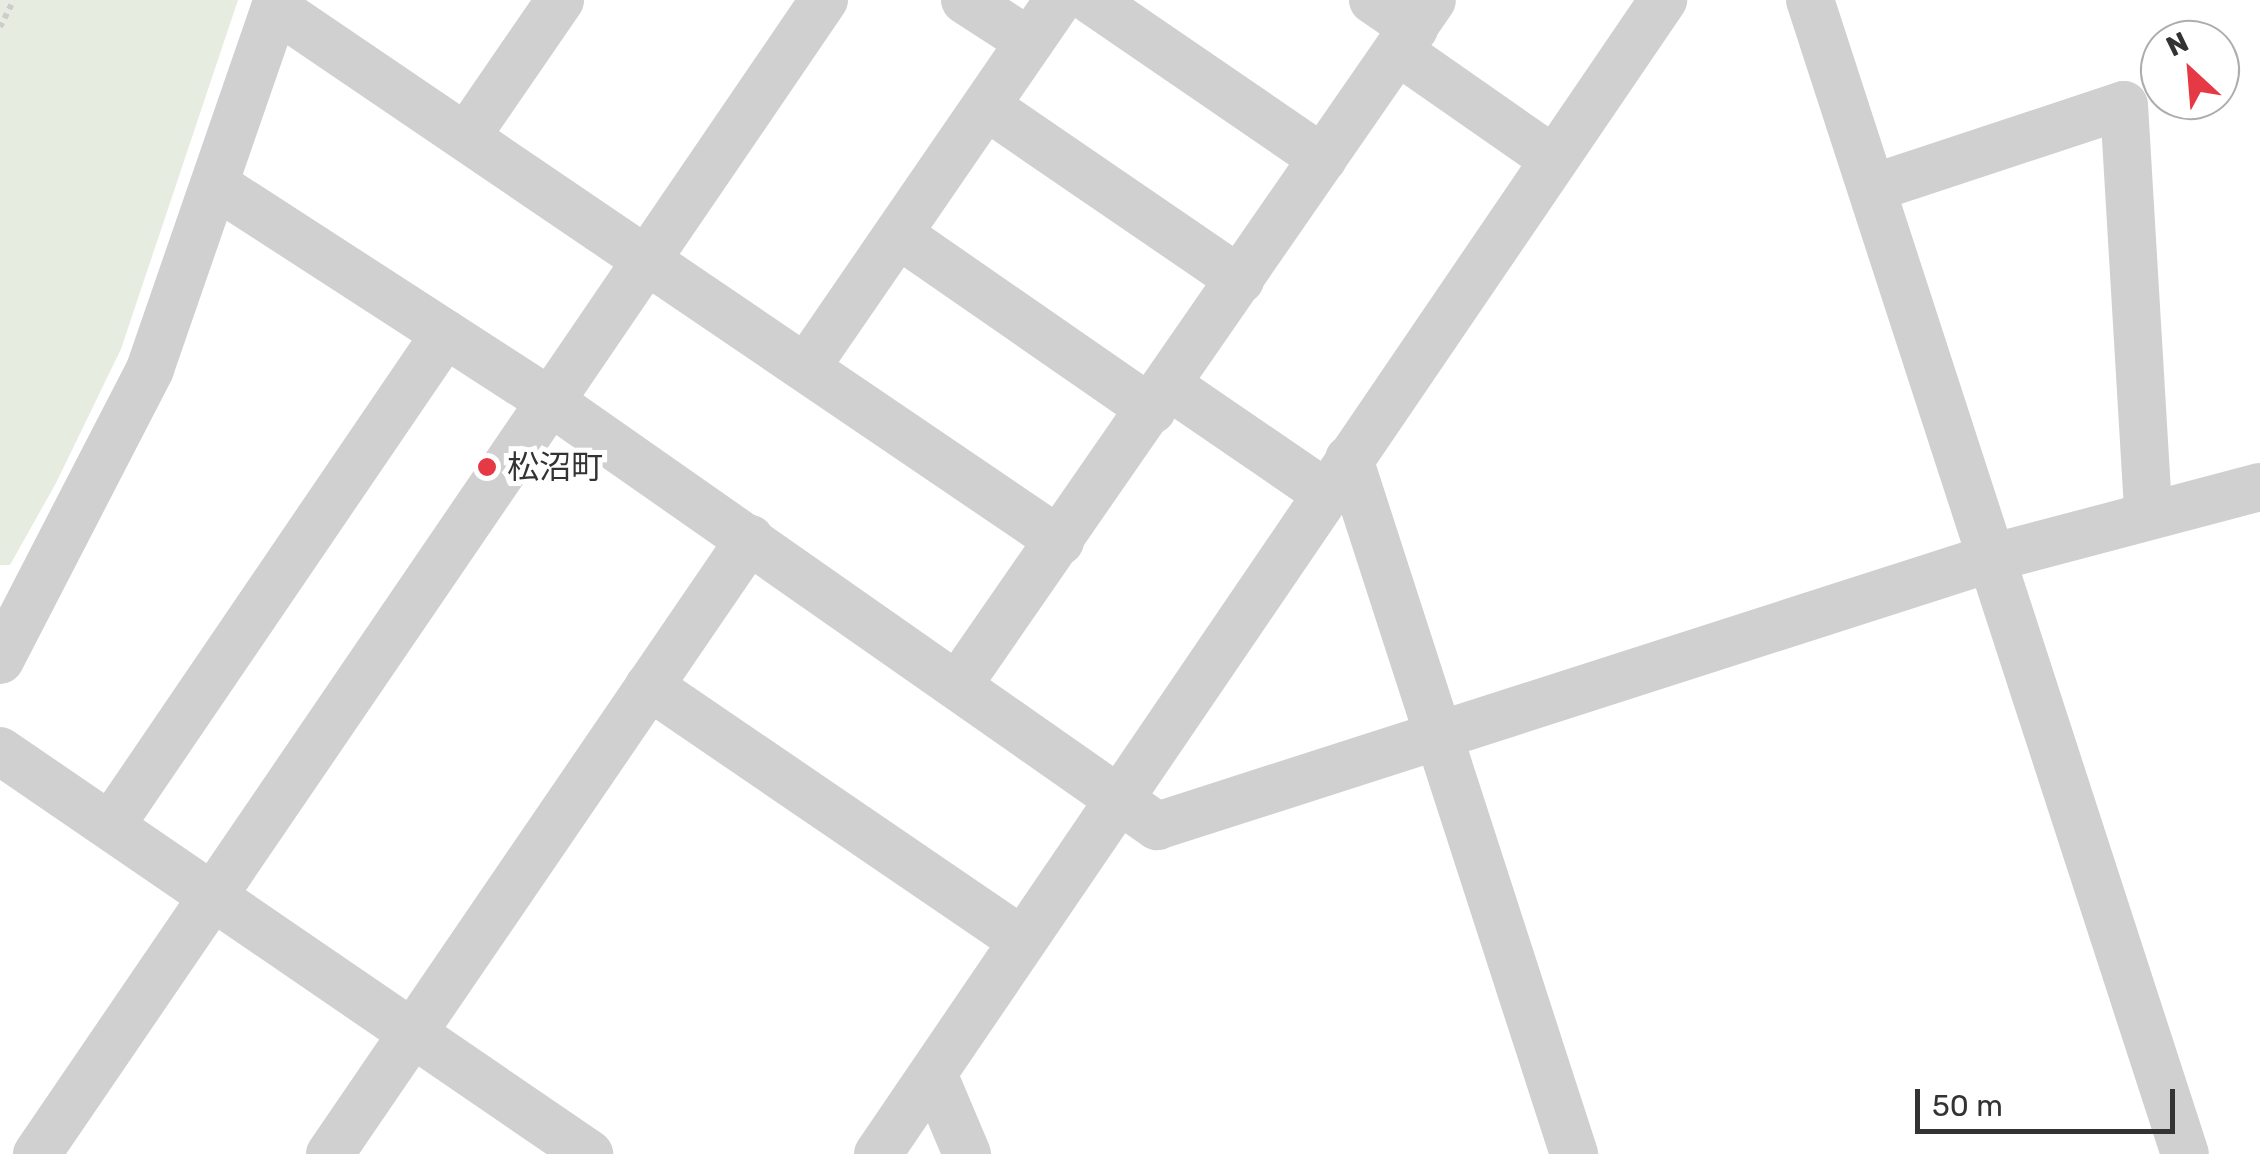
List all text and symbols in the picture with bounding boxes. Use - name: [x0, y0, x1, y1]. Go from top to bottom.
- north arrow: [2140, 20, 2240, 120]
- text: N: [2161, 25, 2194, 64]
- place label: 松沼町: [507, 448, 603, 486]
- marker: 松沼町: [476, 456, 498, 478]
- scale bar: [1920, 1069, 2180, 1131]
- text: 50 m: [1932, 1088, 2003, 1124]

